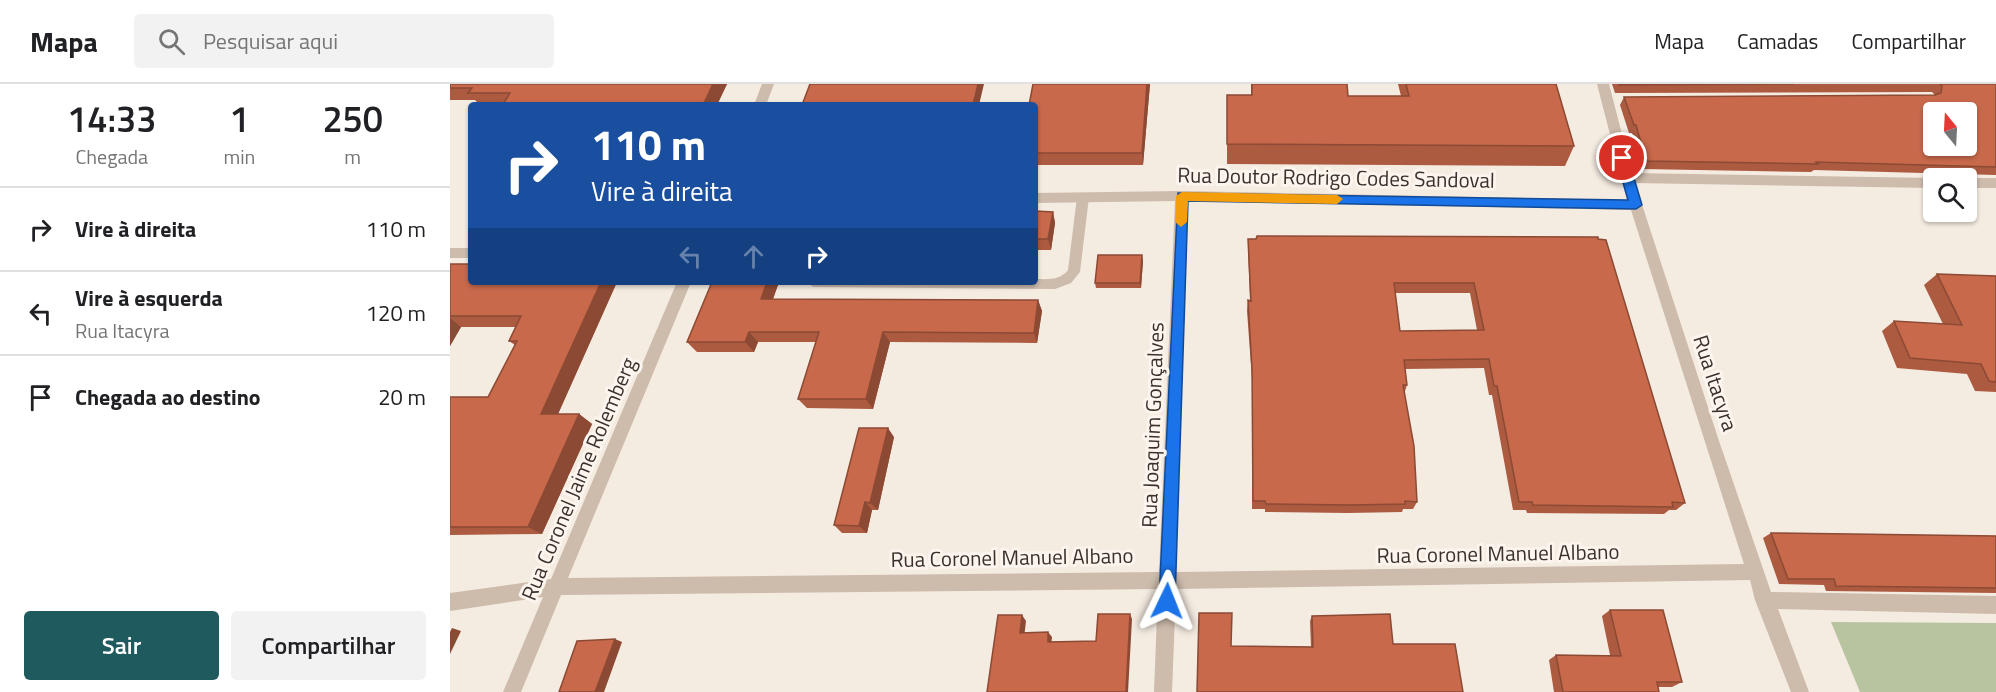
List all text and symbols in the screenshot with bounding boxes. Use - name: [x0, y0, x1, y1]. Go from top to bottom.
- search box: [134, 14, 554, 68]
- text: Mapa: [30, 20, 98, 63]
- text: Pesquisar aqui: [203, 24, 338, 58]
- icon: search: [155, 25, 188, 58]
- text: Mapa: [1654, 25, 1704, 57]
- text: Camadas: [1737, 25, 1818, 57]
- text: Compartilhar: [1851, 25, 1966, 57]
- text: 14:33: [67, 91, 156, 146]
- text: 1: [229, 91, 249, 146]
- text: 250: [322, 91, 383, 146]
- north arrow: [1923, 102, 1977, 156]
- map controls: [1923, 102, 1977, 222]
- text: 110 m: [591, 112, 706, 176]
- icon: right: [492, 126, 570, 204]
- pin: [1596, 132, 1647, 183]
- text: Chegada: [75, 141, 148, 172]
- text: min: [223, 141, 255, 172]
- text: m: [344, 141, 361, 172]
- icon: arrive: [1605, 141, 1638, 174]
- street label: Rua Doutor Rodrigo Codes Sandoval: [1177, 158, 1495, 196]
- button: search: [1923, 168, 1977, 222]
- text: Vire à direita: [591, 170, 733, 211]
- text: Vire à direita: [75, 212, 196, 246]
- text: 110 m: [366, 212, 426, 246]
- icon: right: [24, 213, 57, 246]
- icon: left: [674, 240, 707, 273]
- icon: ahead: [737, 240, 770, 273]
- icon: right: [800, 240, 833, 273]
- text: Vire à esquerda: [75, 281, 223, 315]
- text: 120 m: [366, 296, 426, 330]
- icon: left: [24, 297, 57, 330]
- text: Rua Itacyra: [75, 315, 170, 346]
- street label: Rua Joaquim Gonçalves: [1132, 322, 1172, 528]
- street label: Rua Itacyra: [1685, 331, 1747, 435]
- street label: Rua Coronel Jaime Rolemberg: [512, 352, 644, 605]
- text: Chegada ao destino: [75, 380, 261, 414]
- text: 20 m: [378, 380, 426, 414]
- icon: arrive: [24, 381, 57, 414]
- street label: Rua Coronel Manuel Albano: [1376, 535, 1620, 571]
- street label: Rua Coronel Manuel Albano: [890, 539, 1134, 575]
- position arrow: [1135, 569, 1199, 633]
- button: Sair: [24, 611, 219, 680]
- button: Compartilhar: [231, 611, 426, 680]

